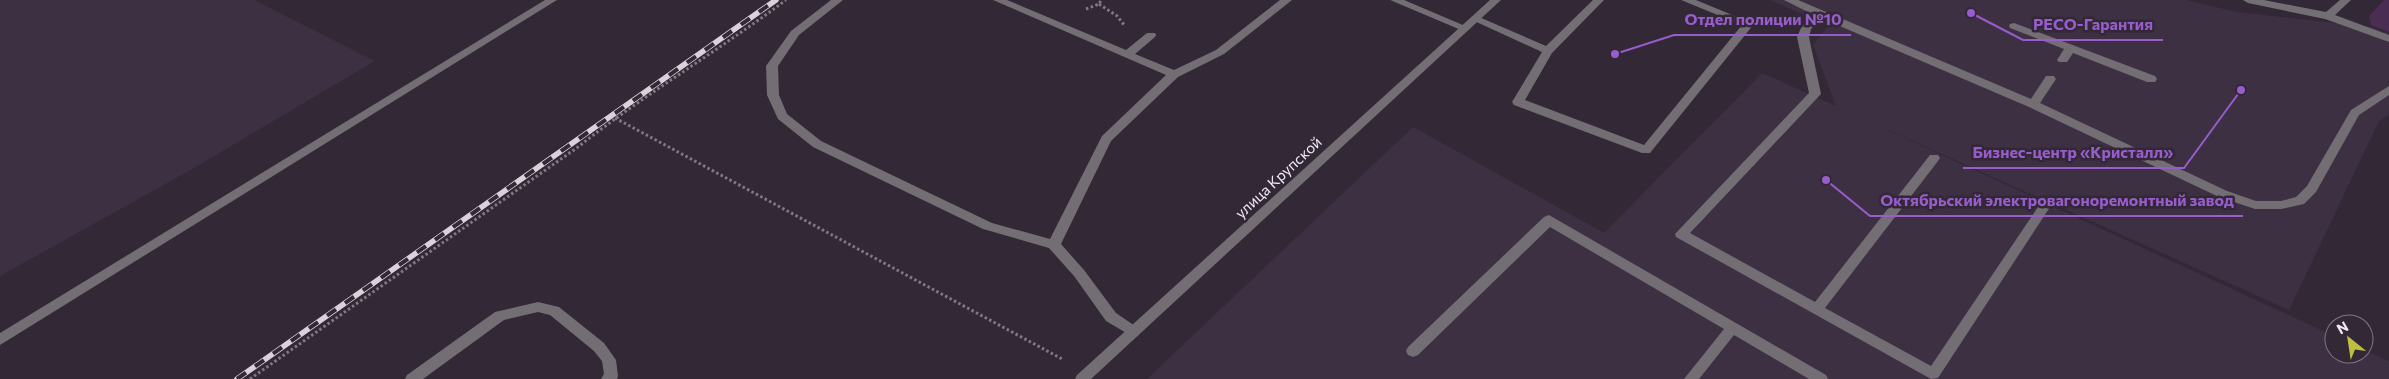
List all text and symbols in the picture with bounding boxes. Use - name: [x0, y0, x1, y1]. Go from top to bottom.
- callout: Отдел полиции №10: [1674, 4, 1851, 35]
- text: Отдел полиции №10: [1684, 9, 1842, 28]
- callout: РЕСО-Гарантия: [2023, 9, 2163, 40]
- text: РЕСО-Гарантия: [2033, 14, 2153, 33]
- street label: улица Крупской: [1231, 132, 1325, 222]
- callout: Бизнес-центр «Кристалл»: [1963, 137, 2184, 168]
- text: Бизнес-центр «Кристалл»: [1973, 142, 2173, 161]
- callout: Октябрьский электровагоноремонтный завод: [1870, 185, 2243, 216]
- text: Октябрьский электровагоноремонтный завод: [1880, 190, 2234, 209]
- north arrow: [2324, 314, 2374, 364]
- text: N: [2333, 317, 2351, 337]

